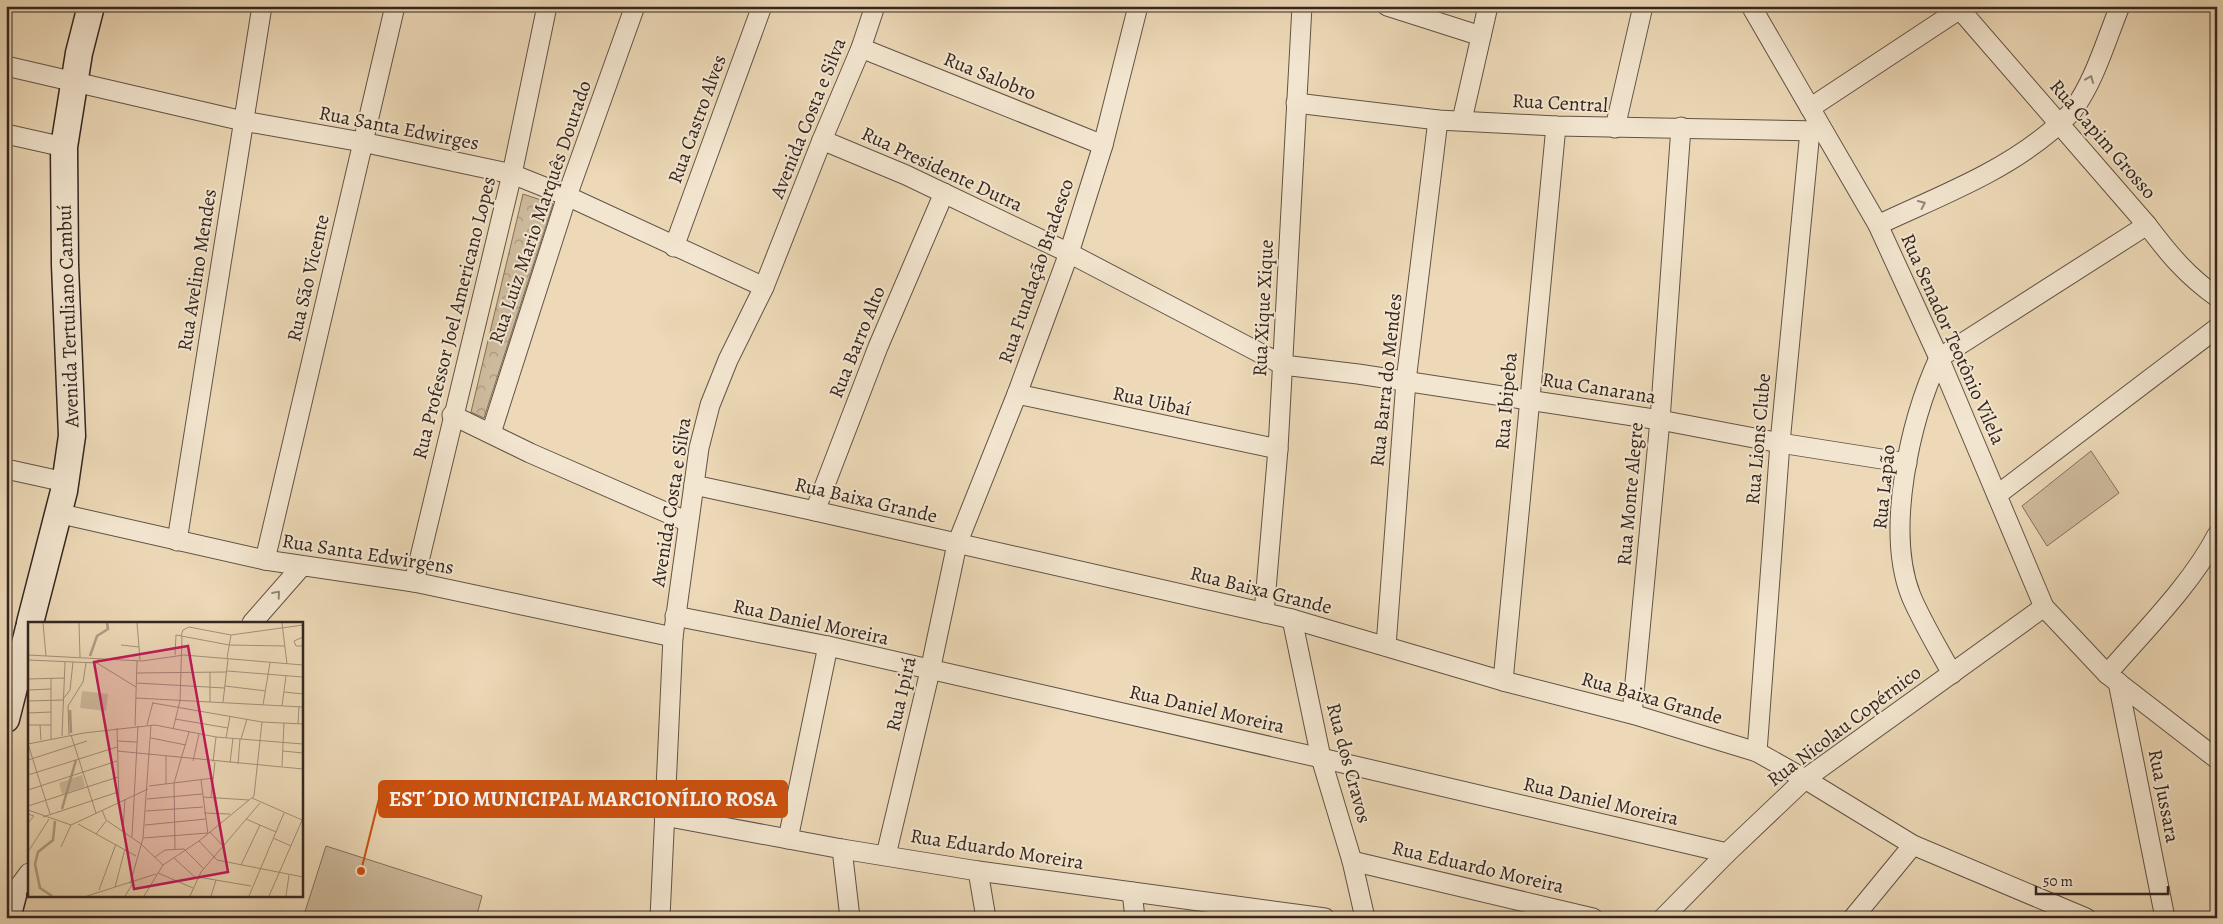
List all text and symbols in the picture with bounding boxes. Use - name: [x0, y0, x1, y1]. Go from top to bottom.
- street label: Avenida Costa e Silva: [763, 33, 853, 203]
- street label: Rua Salobro: [940, 45, 1040, 107]
- street label: Rua Castro Alves: [661, 51, 733, 187]
- street label: Rua Capim Grosso: [2043, 73, 2163, 205]
- one-way arrow: [2084, 75, 2095, 84]
- street label: Rua Luiz Mario Marquês Dourado: [482, 77, 598, 347]
- street label: Rua Central: [1511, 87, 1609, 119]
- street label: Rua Santa Edwirges: [317, 99, 481, 157]
- street label: Rua Presidente Dutra: [857, 120, 1028, 219]
- street label: Rua Professor Joel Americano Lopes: [406, 174, 502, 462]
- street label: Rua Fundação Bradesco: [992, 175, 1080, 367]
- street label: Rua Avelino Mendes: [171, 187, 223, 353]
- one-way arrow: [1917, 200, 1926, 211]
- street label: Avenida Tertuliano Cambuí: [51, 204, 85, 429]
- street label: Rua São Vicente: [280, 212, 336, 344]
- street label: Rua Senador Teotônio Vilela: [1894, 229, 2012, 449]
- street label: Rua Xique Xique: [1246, 239, 1280, 377]
- street label: Rua Barro Alto: [822, 282, 892, 402]
- street label: Rua Barra do Mendes: [1363, 292, 1409, 468]
- street label: Rua Ibipeba: [1488, 350, 1524, 451]
- street label: Rua Canarana: [1540, 366, 1659, 410]
- street label: Rua Lions Clube: [1739, 372, 1777, 506]
- street label: Rua Uibaí: [1110, 380, 1194, 422]
- street label: Avenida Costa e Silva: [644, 415, 698, 590]
- street label: Rua Monte Alegre: [1610, 421, 1650, 567]
- street label: Rua Lapão: [1866, 443, 1902, 531]
- street label: Rua Baixa Grande: [792, 470, 940, 530]
- street label: Rua Santa Edwirgens: [280, 527, 456, 581]
- street label: Rua Baixa Grande: [1187, 559, 1335, 621]
- one-way arrow: [271, 591, 280, 600]
- street label: Rua Daniel Moreira: [731, 592, 892, 652]
- inset map: [28, 622, 302, 896]
- street label: Rua Ipirá: [879, 653, 923, 734]
- street label: Rua Nicolau Copérnico: [1761, 659, 1927, 793]
- street label: Rua Baixa Grande: [1578, 665, 1726, 731]
- street label: Rua Daniel Moreira: [1127, 678, 1288, 740]
- street label: Rua dos Cravos: [1320, 700, 1378, 826]
- street label: Rua Jussara: [2142, 747, 2186, 846]
- street label: Rua Daniel Moreira: [1521, 770, 1682, 832]
- callout: EST´DIO MUNICIPAL MARCIONÍLIO ROSA: [379, 781, 787, 817]
- text: EST´DIO MUNICIPAL MARCIONÍLIO ROSA: [389, 785, 778, 813]
- street label: Rua Eduardo Moreira: [908, 822, 1086, 876]
- street label: Rua Eduardo Moreira: [1390, 834, 1567, 900]
- scale bar: [2036, 864, 2168, 896]
- text: 50 m: [2043, 871, 2073, 891]

